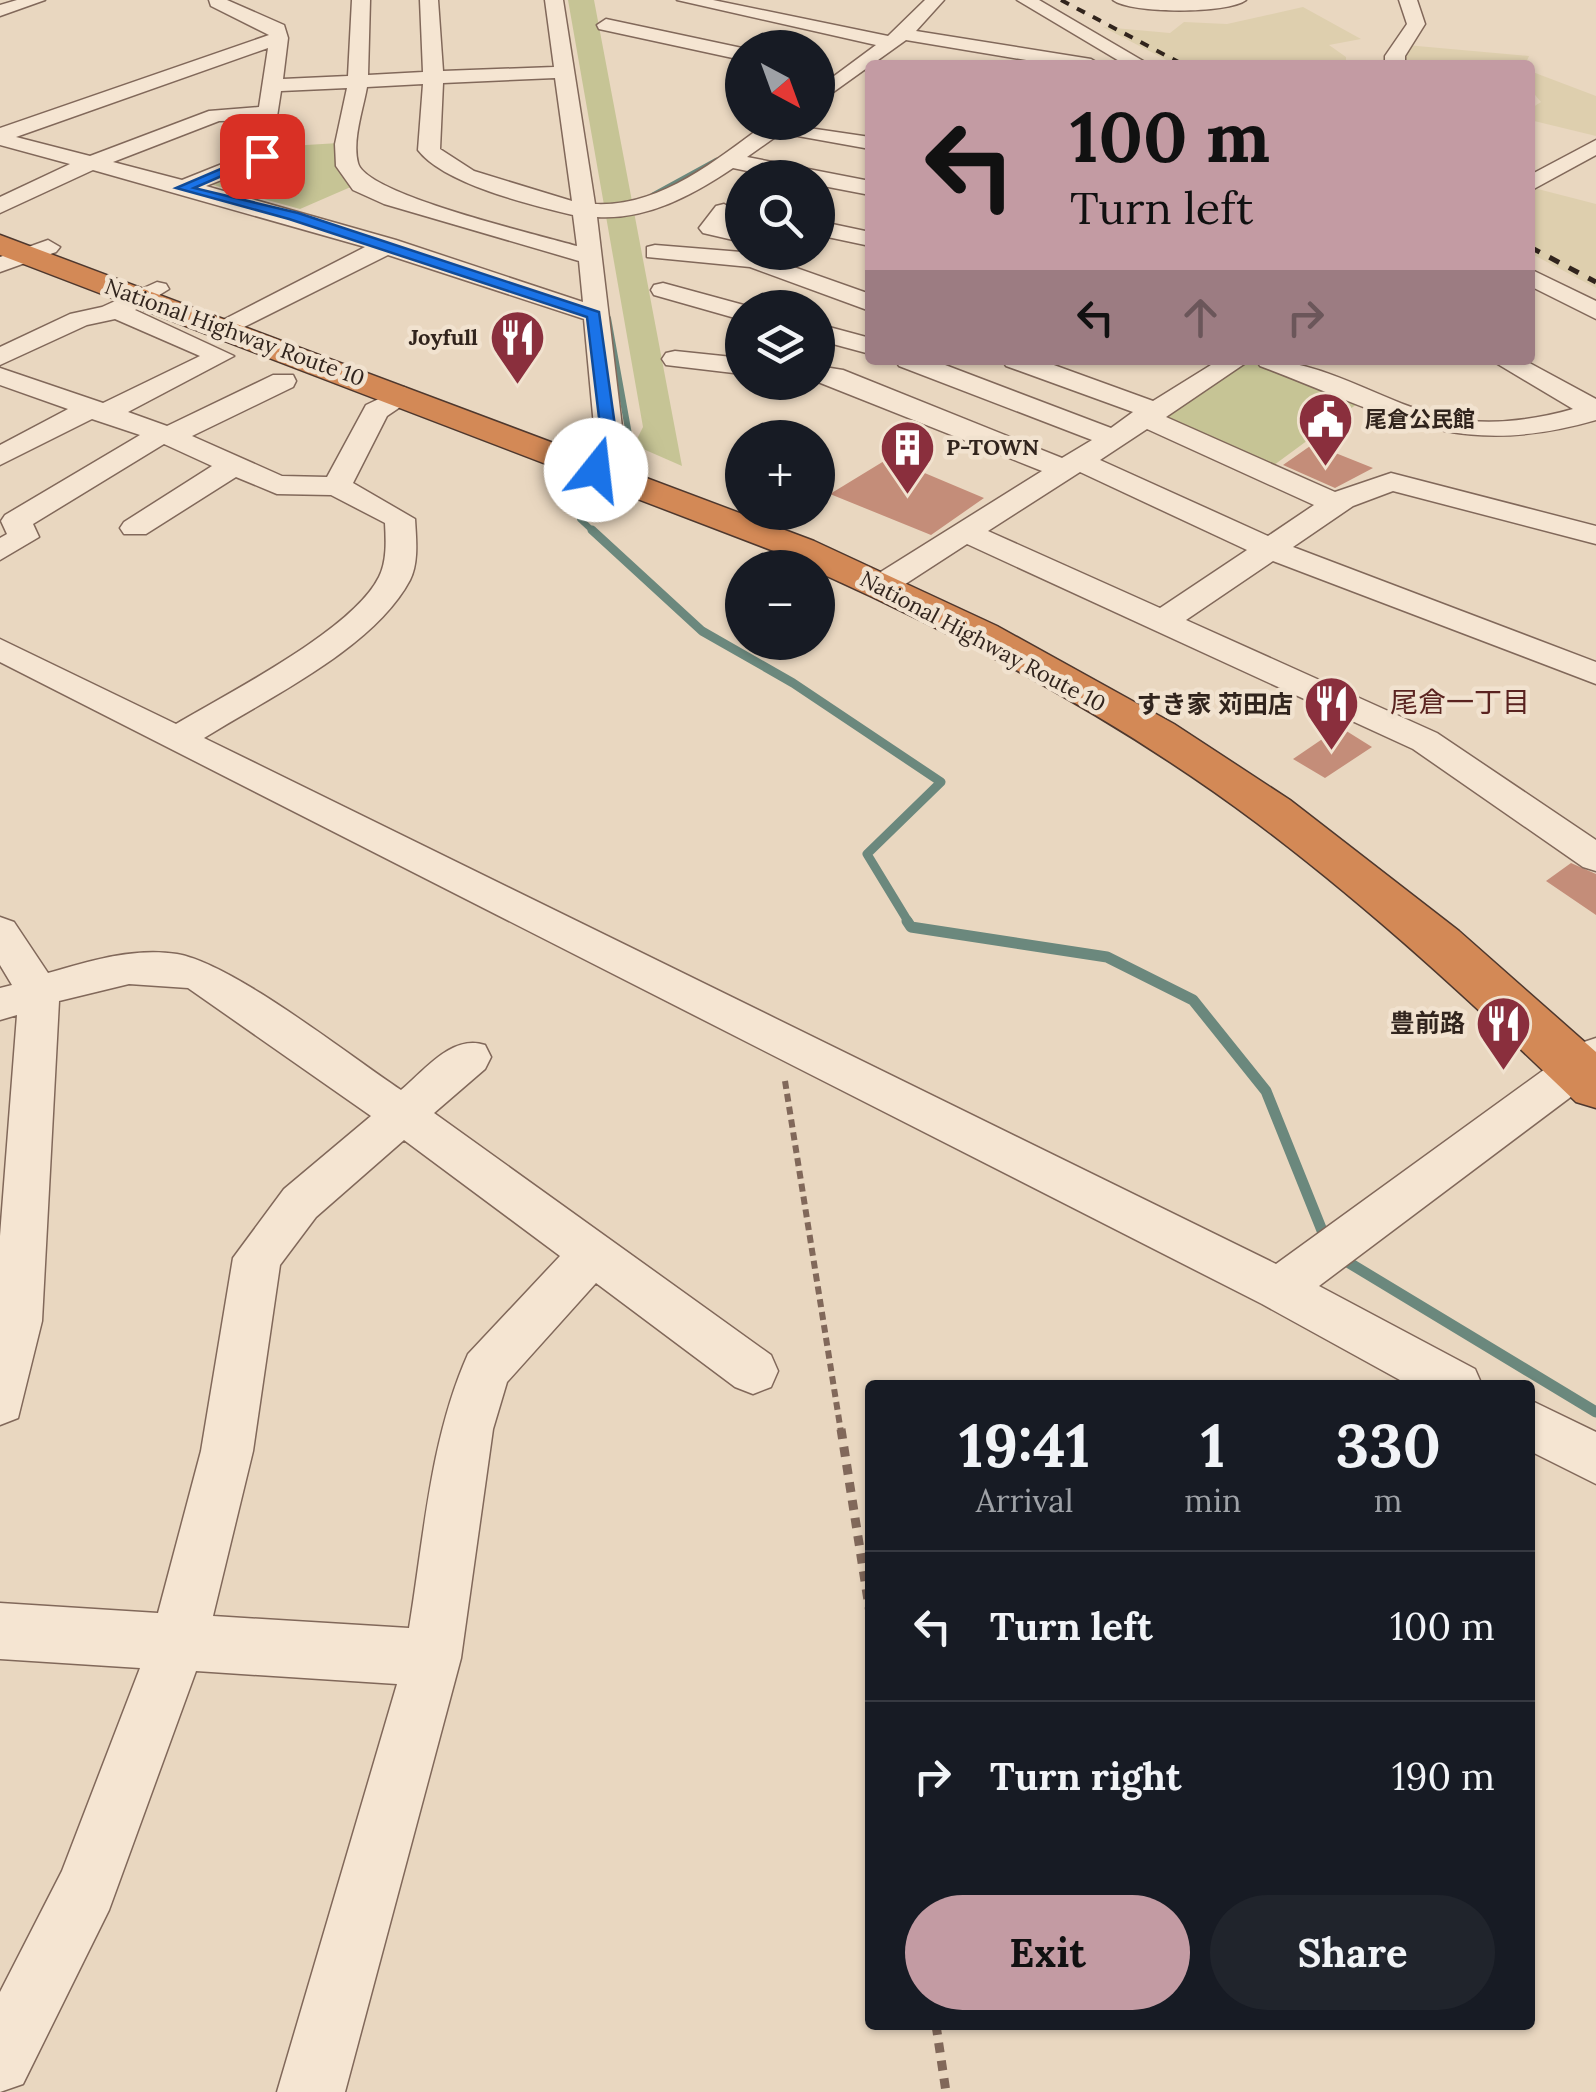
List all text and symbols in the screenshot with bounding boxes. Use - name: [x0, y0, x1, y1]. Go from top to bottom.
- north arrow: [725, 30, 835, 140]
- map controls: [725, 30, 835, 660]
- text: 100 m: [1070, 92, 1270, 181]
- icon: left: [905, 100, 1035, 230]
- pin: [220, 114, 305, 199]
- icon: arrive: [235, 129, 290, 184]
- button: search: [725, 160, 835, 270]
- text: Turn left: [1070, 179, 1253, 236]
- street label: National Highway Route 10: [101, 272, 369, 392]
- button: layers: [725, 290, 835, 400]
- icon: left: [1068, 290, 1123, 345]
- icon: ahead: [1173, 290, 1228, 345]
- icon: right: [1278, 290, 1333, 345]
- restaurant icon: Joyfull: [487, 307, 547, 386]
- place label: Joyfull: [409, 323, 478, 351]
- public building icon: 尾倉公民館: [1296, 389, 1356, 468]
- place label: 尾倉公民館: [1365, 405, 1475, 433]
- building icon: P-TOWN: [877, 417, 937, 496]
- position arrow: [544, 418, 648, 522]
- button: +: [725, 420, 835, 530]
- place label: P-TOWN: [946, 433, 1039, 461]
- button: −: [725, 550, 835, 660]
- street label: National Highway Route 10: [855, 564, 1111, 718]
- restaurant icon: すき家 苅田店: [1302, 674, 1362, 753]
- district label: 尾倉一丁目: [1390, 684, 1530, 720]
- place label: すき家 苅田店: [1136, 688, 1293, 720]
- restaurant icon: 豊前路: [1474, 993, 1534, 1072]
- place label: 豊前路: [1390, 1007, 1465, 1039]
- text: 19:41: [959, 1407, 1090, 1483]
- text: 1: [1201, 1407, 1225, 1483]
- text: 330: [1335, 1407, 1441, 1483]
- text: Arrival: [976, 1480, 1074, 1521]
- text: min: [1184, 1480, 1241, 1521]
- text: m: [1374, 1480, 1402, 1521]
- icon: left: [905, 1599, 960, 1654]
- text: Turn left: [990, 1602, 1153, 1650]
- text: 100 m: [1390, 1602, 1495, 1650]
- icon: right: [905, 1749, 960, 1804]
- text: Turn right: [990, 1752, 1181, 1800]
- text: 190 m: [1392, 1752, 1495, 1800]
- button: Exit: [905, 1895, 1190, 2010]
- button: Share: [1210, 1895, 1495, 2010]

